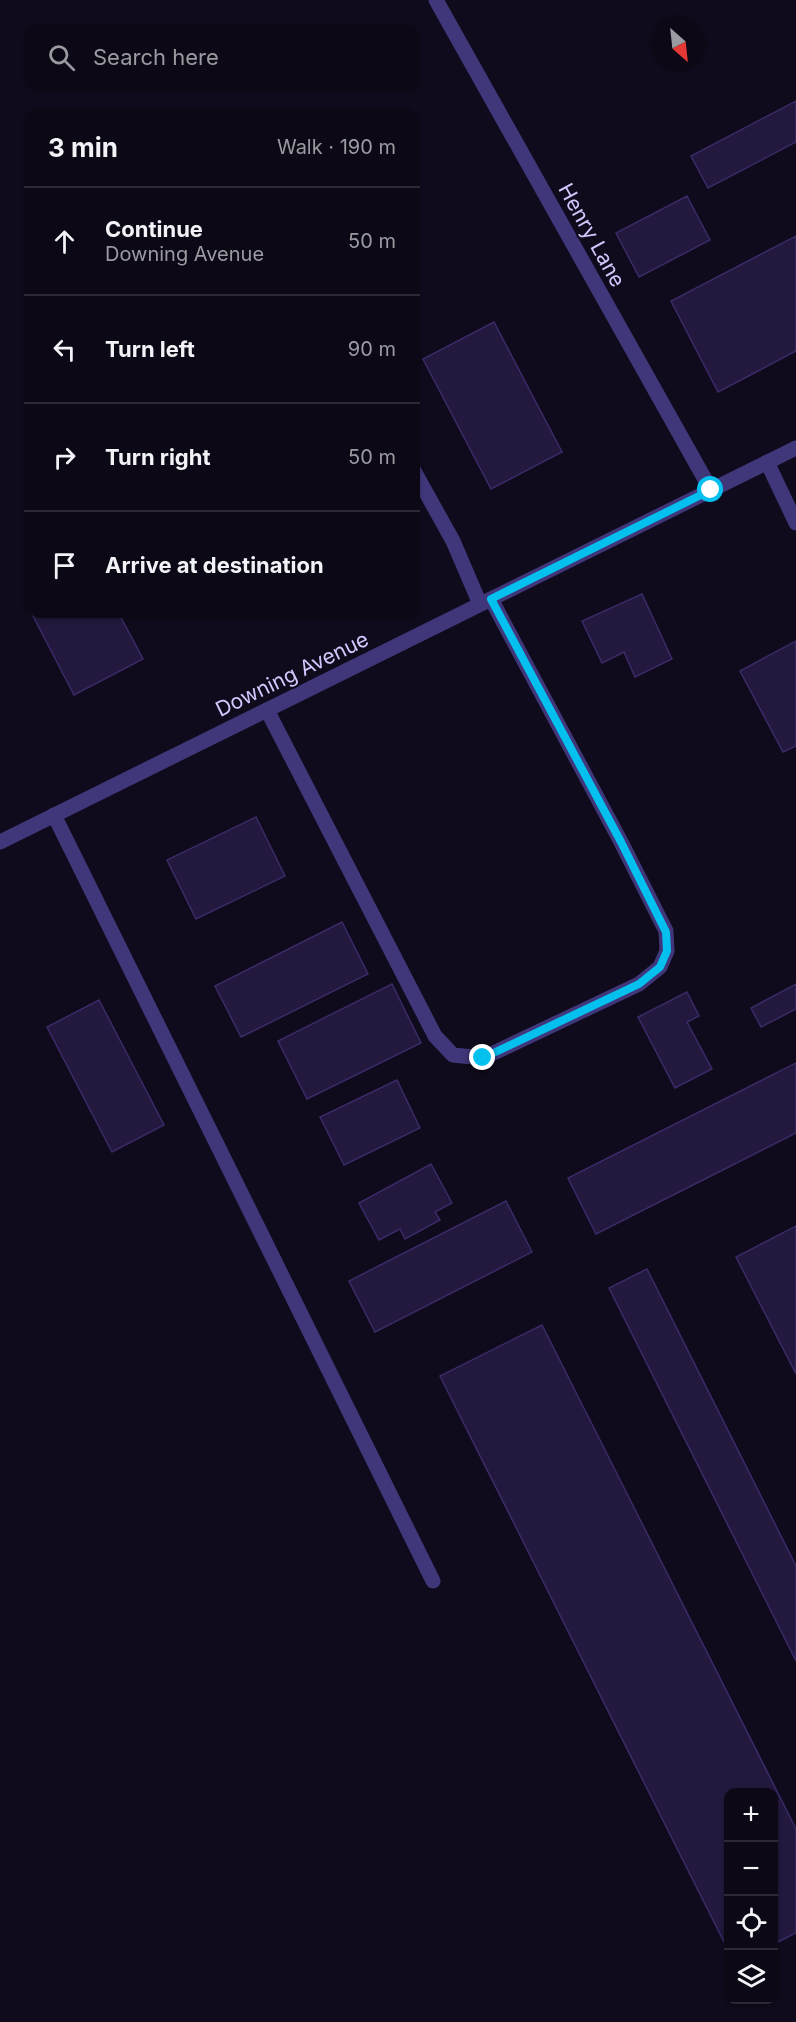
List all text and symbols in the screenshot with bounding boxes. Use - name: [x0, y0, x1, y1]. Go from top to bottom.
- north arrow: [652, 18, 706, 72]
- search box: [24, 24, 420, 90]
- icon: search: [45, 41, 78, 74]
- text: Search here: [93, 44, 219, 70]
- text: 3 min: [48, 132, 118, 163]
- text: Walk · 190 m: [277, 135, 396, 159]
- street label: Henry Lane: [553, 179, 631, 291]
- text: Continue: [105, 216, 203, 242]
- icon: ahead: [48, 225, 81, 258]
- text: 50 m: [348, 229, 396, 253]
- text: Downing Avenue: [105, 242, 264, 266]
- icon: left: [48, 333, 81, 366]
- text: Turn left: [105, 336, 195, 362]
- text: 90 m: [348, 337, 396, 361]
- icon: right: [48, 441, 81, 474]
- text: Turn right: [105, 444, 211, 470]
- text: 50 m: [348, 445, 396, 469]
- route start: [697, 476, 723, 502]
- icon: arrive: [48, 549, 81, 582]
- text: Arrive at destination: [105, 552, 324, 578]
- street label: Downing Avenue: [211, 626, 373, 722]
- route end: [469, 1044, 495, 1070]
- map controls: [724, 1788, 778, 2004]
- button: +: [724, 1788, 778, 1842]
- button: −: [724, 1842, 778, 1896]
- button: locate: [724, 1896, 778, 1950]
- button: layers: [724, 1950, 778, 2004]

